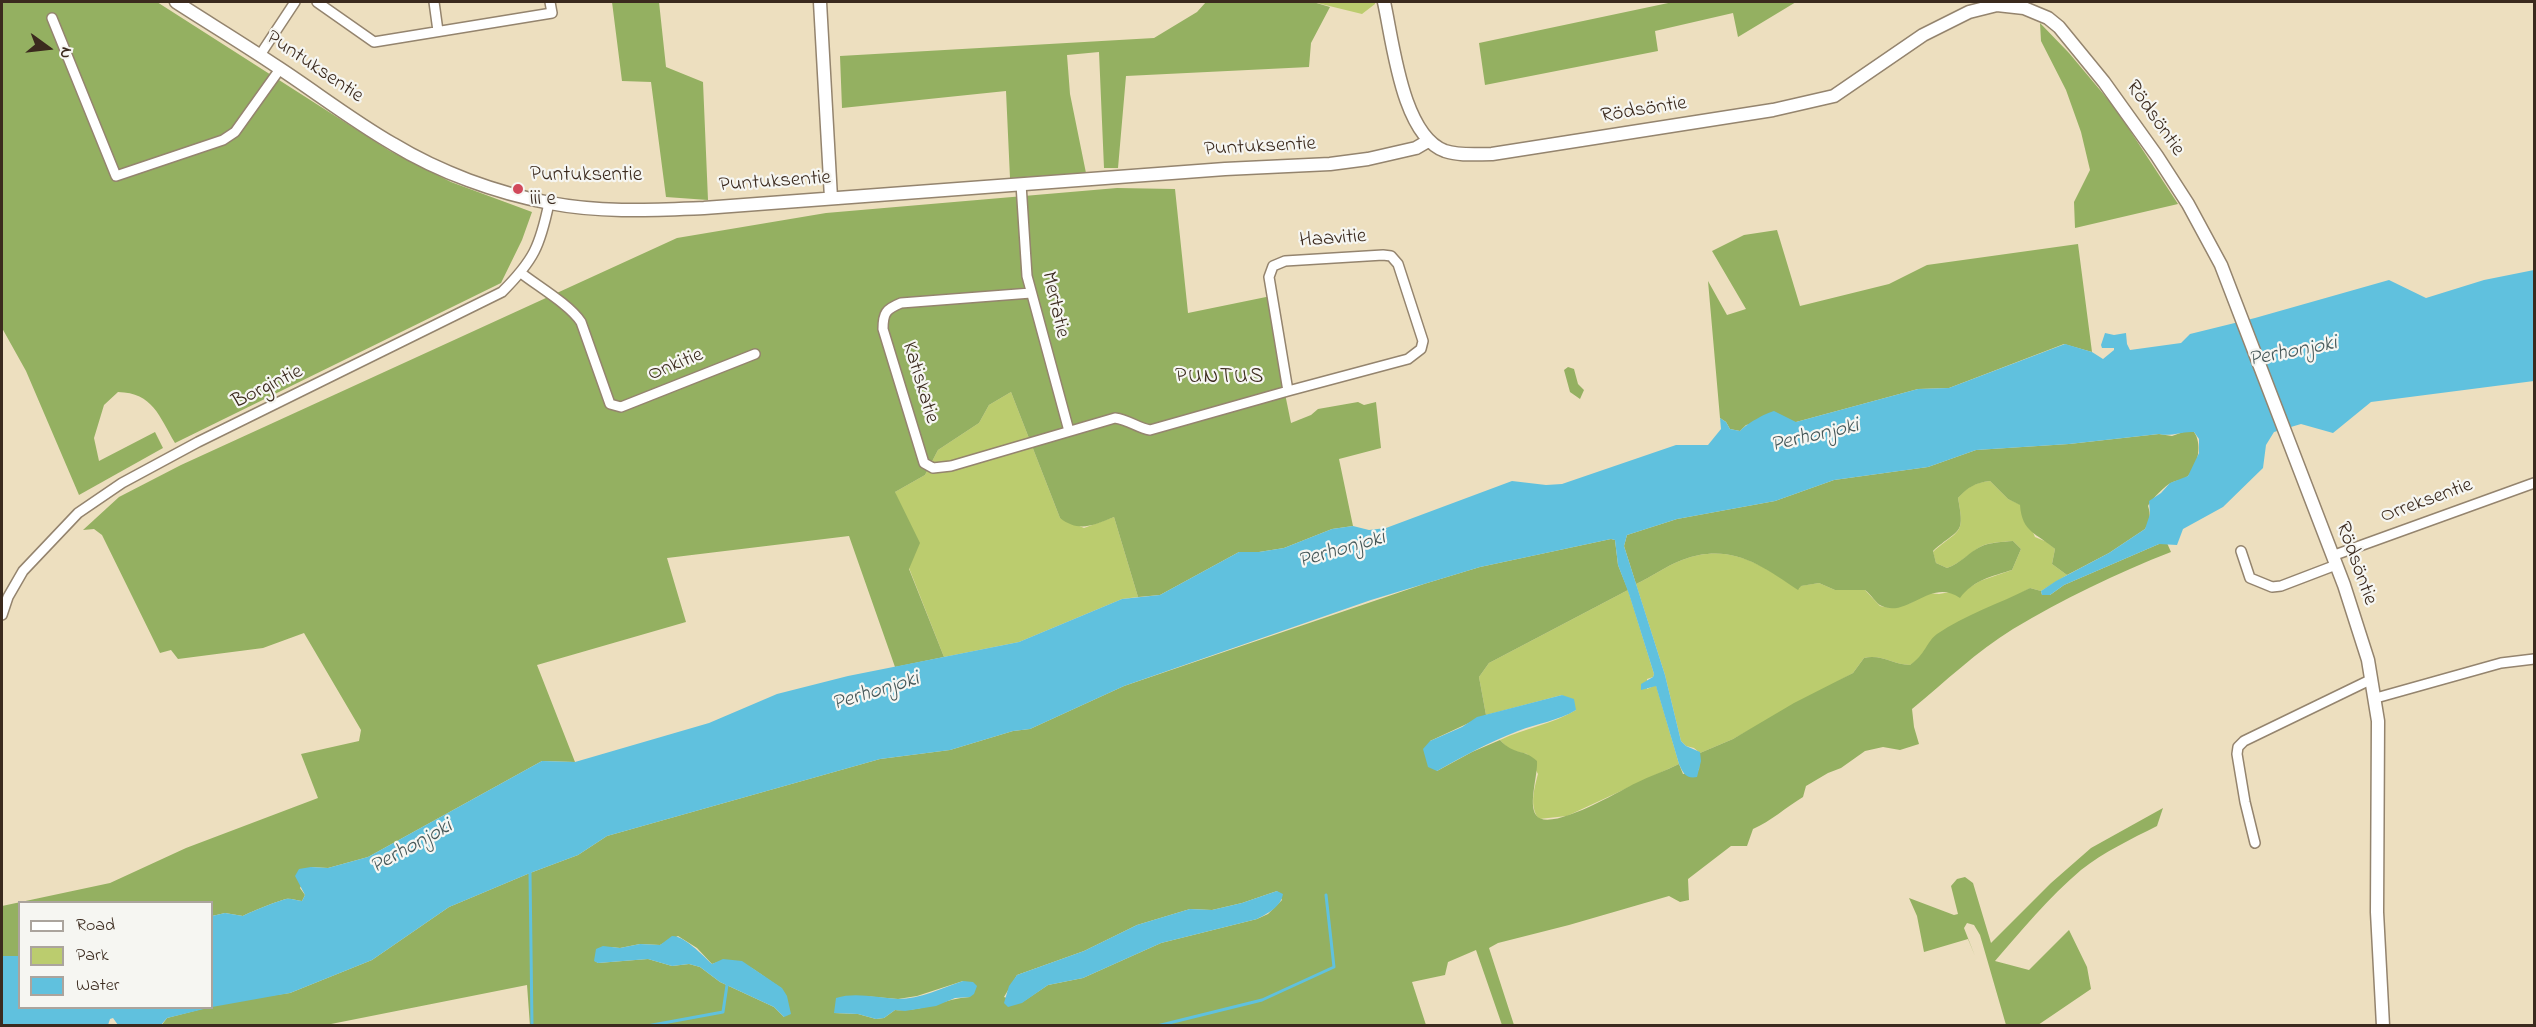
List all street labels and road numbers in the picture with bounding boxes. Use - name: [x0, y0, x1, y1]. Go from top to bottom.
- street label: Puntuksentie: [260, 26, 368, 110]
- street label: Rödsöntie: [2119, 76, 2189, 162]
- street label: Rödsöntie: [1599, 92, 1689, 130]
- street label: Puntuksentie: [1203, 132, 1317, 164]
- street label: Puntuksentie: [718, 167, 832, 199]
- street label: Haavitie: [1299, 225, 1367, 255]
- street label: Mertatie: [1034, 269, 1074, 341]
- street label: Katiskatie: [895, 339, 943, 427]
- street label: Onkitie: [645, 344, 707, 388]
- street label: Borgintie: [229, 360, 307, 416]
- street label: Orreksentie: [2378, 474, 2476, 530]
- street label: Rödsöntie: [2328, 519, 2382, 609]

